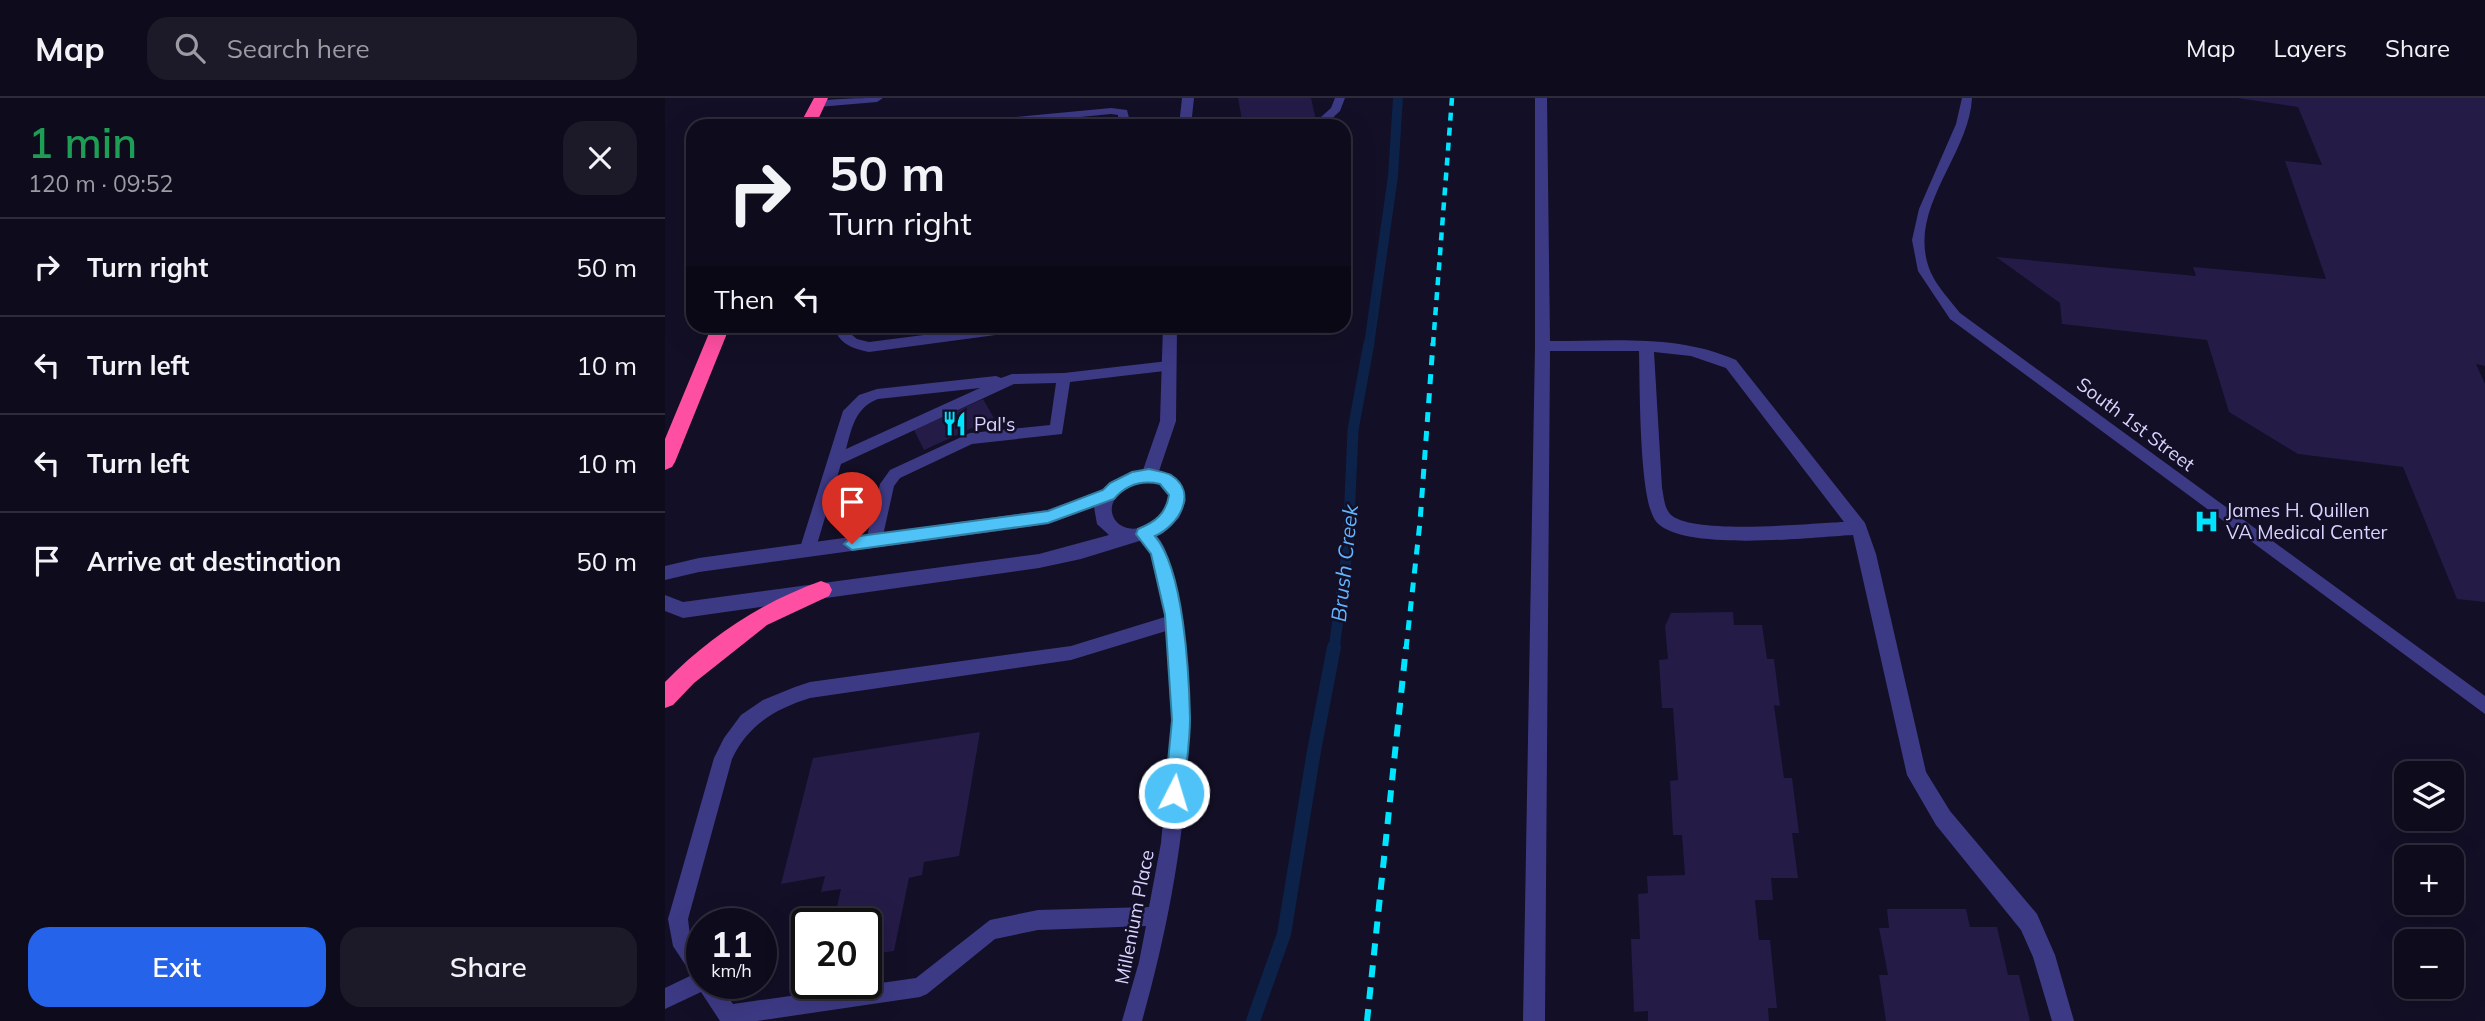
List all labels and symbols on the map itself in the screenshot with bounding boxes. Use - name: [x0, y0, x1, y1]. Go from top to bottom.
- street label: South 1st Street: [2072, 372, 2200, 476]
- restaurant icon: Pal's: [940, 410, 968, 438]
- place label: Pal's: [974, 412, 1015, 436]
- pin: [822, 472, 882, 544]
- place label: James H. Quillen VA Medical Center: [2226, 498, 2388, 544]
- water label: Brush Creek: [1325, 502, 1363, 623]
- hospital icon: James H. Quillen VA Medical Center: [2192, 507, 2220, 535]
- position arrow: [1137, 756, 1211, 830]
- street label: Millenium Place: [1109, 848, 1159, 986]
- speed limit sign: 20: [791, 908, 882, 999]

